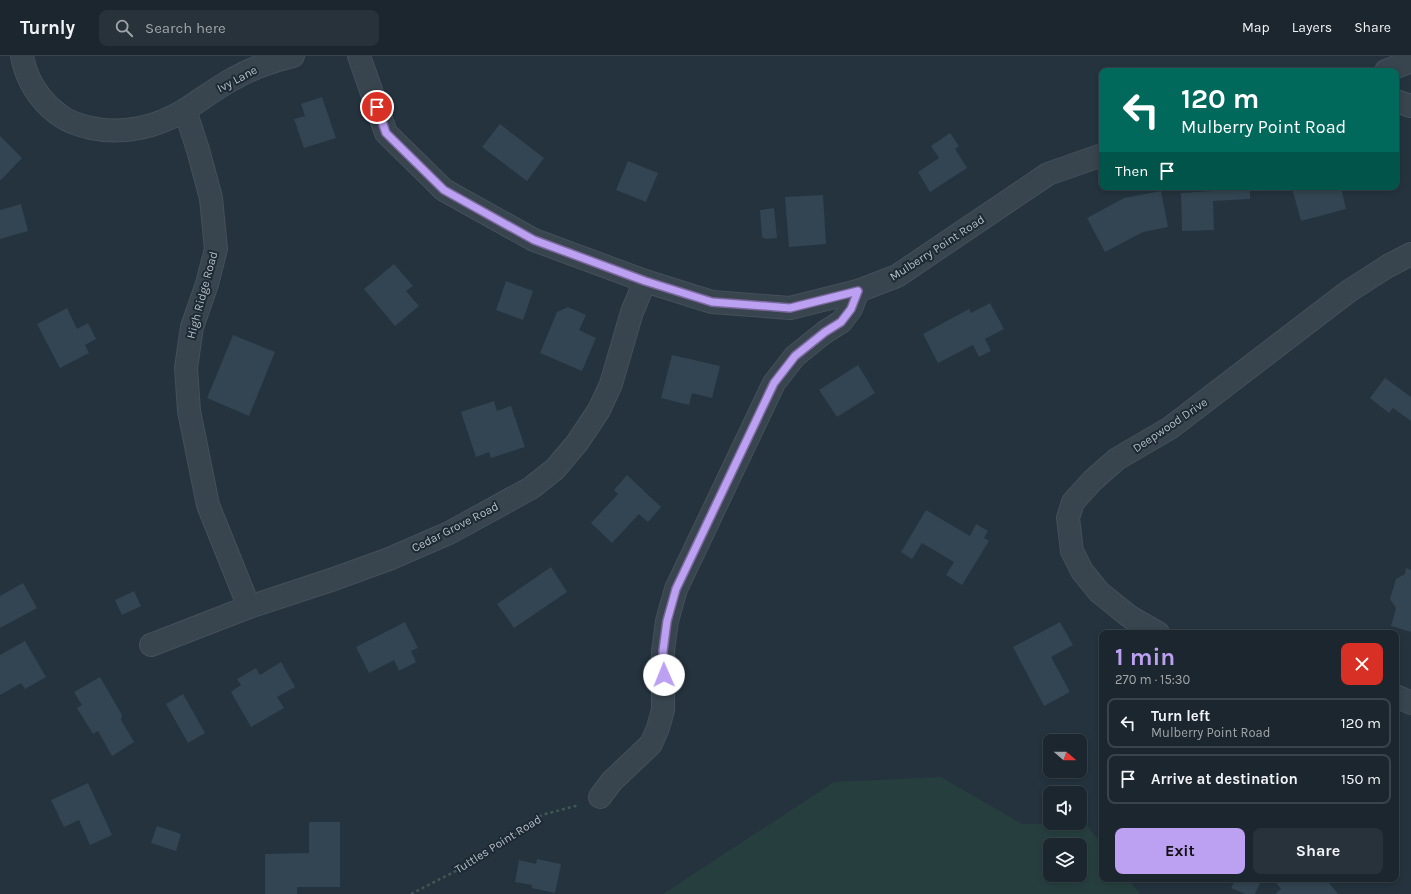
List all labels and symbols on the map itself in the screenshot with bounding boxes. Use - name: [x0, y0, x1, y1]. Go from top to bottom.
- street label: Ivy Lane: [215, 63, 259, 95]
- pin: [360, 90, 394, 124]
- street label: Mulberry Point Road: [887, 212, 987, 284]
- street label: High Ridge Road: [184, 250, 220, 340]
- street label: Deepwood Drive: [1130, 395, 1210, 455]
- street label: Cedar Grove Road: [409, 499, 501, 555]
- position arrow: [643, 654, 685, 696]
- north arrow: [1043, 734, 1087, 778]
- street label: Tuttles Point Road: [452, 812, 544, 876]

